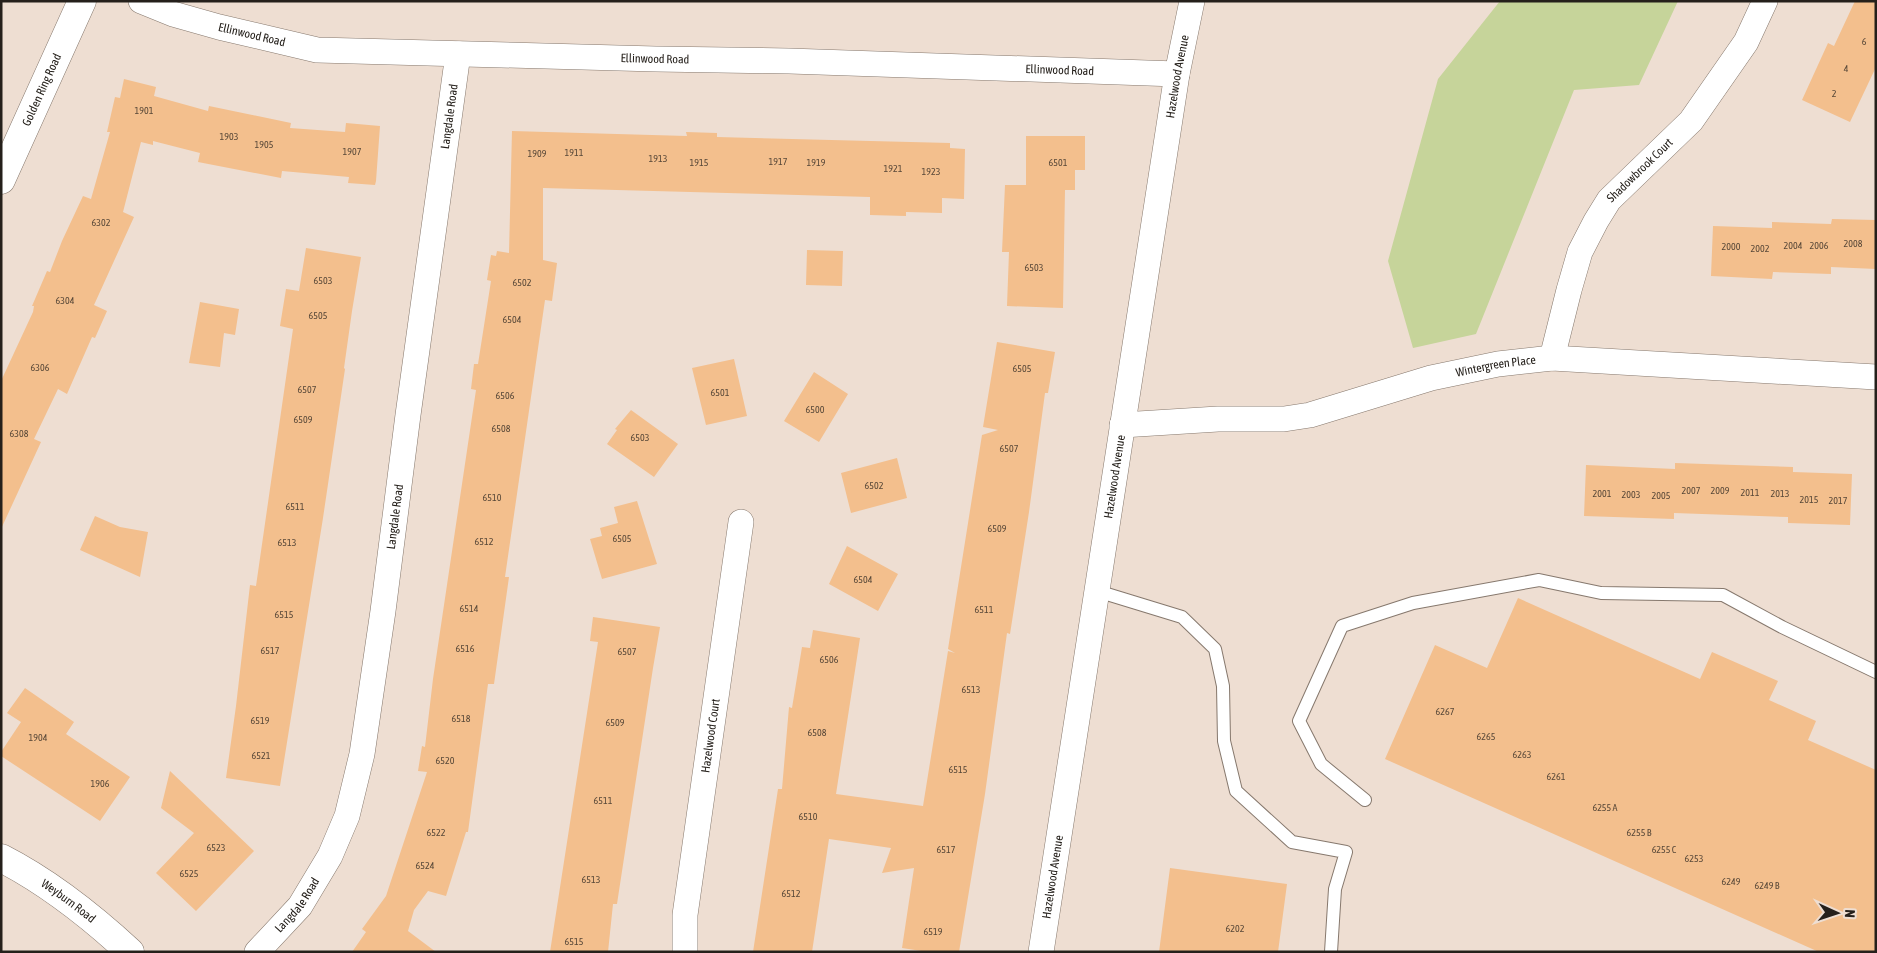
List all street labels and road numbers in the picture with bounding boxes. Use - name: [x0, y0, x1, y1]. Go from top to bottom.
- street label: Ellinwood Road: [217, 20, 287, 49]
- street label: Hazelwood Avenue: [1163, 34, 1192, 119]
- street label: Golden Ring Road: [19, 51, 64, 128]
- street label: Ellinwood Road: [620, 51, 689, 66]
- street label: Ellinwood Road: [1025, 62, 1094, 78]
- street label: Langdale Road: [438, 83, 461, 150]
- street label: Shadowbrook Court: [1604, 135, 1676, 205]
- street label: Wintergreen Place: [1455, 353, 1537, 380]
- street label: Hazelwood Avenue: [1101, 434, 1128, 519]
- street label: Langdale Road: [384, 483, 406, 550]
- street label: Hazelwood Court: [698, 697, 723, 774]
- street label: Hazelwood Avenue: [1039, 834, 1066, 920]
- street label: Langdale Road: [272, 875, 322, 935]
- street label: Weyburn Road: [38, 876, 98, 926]

